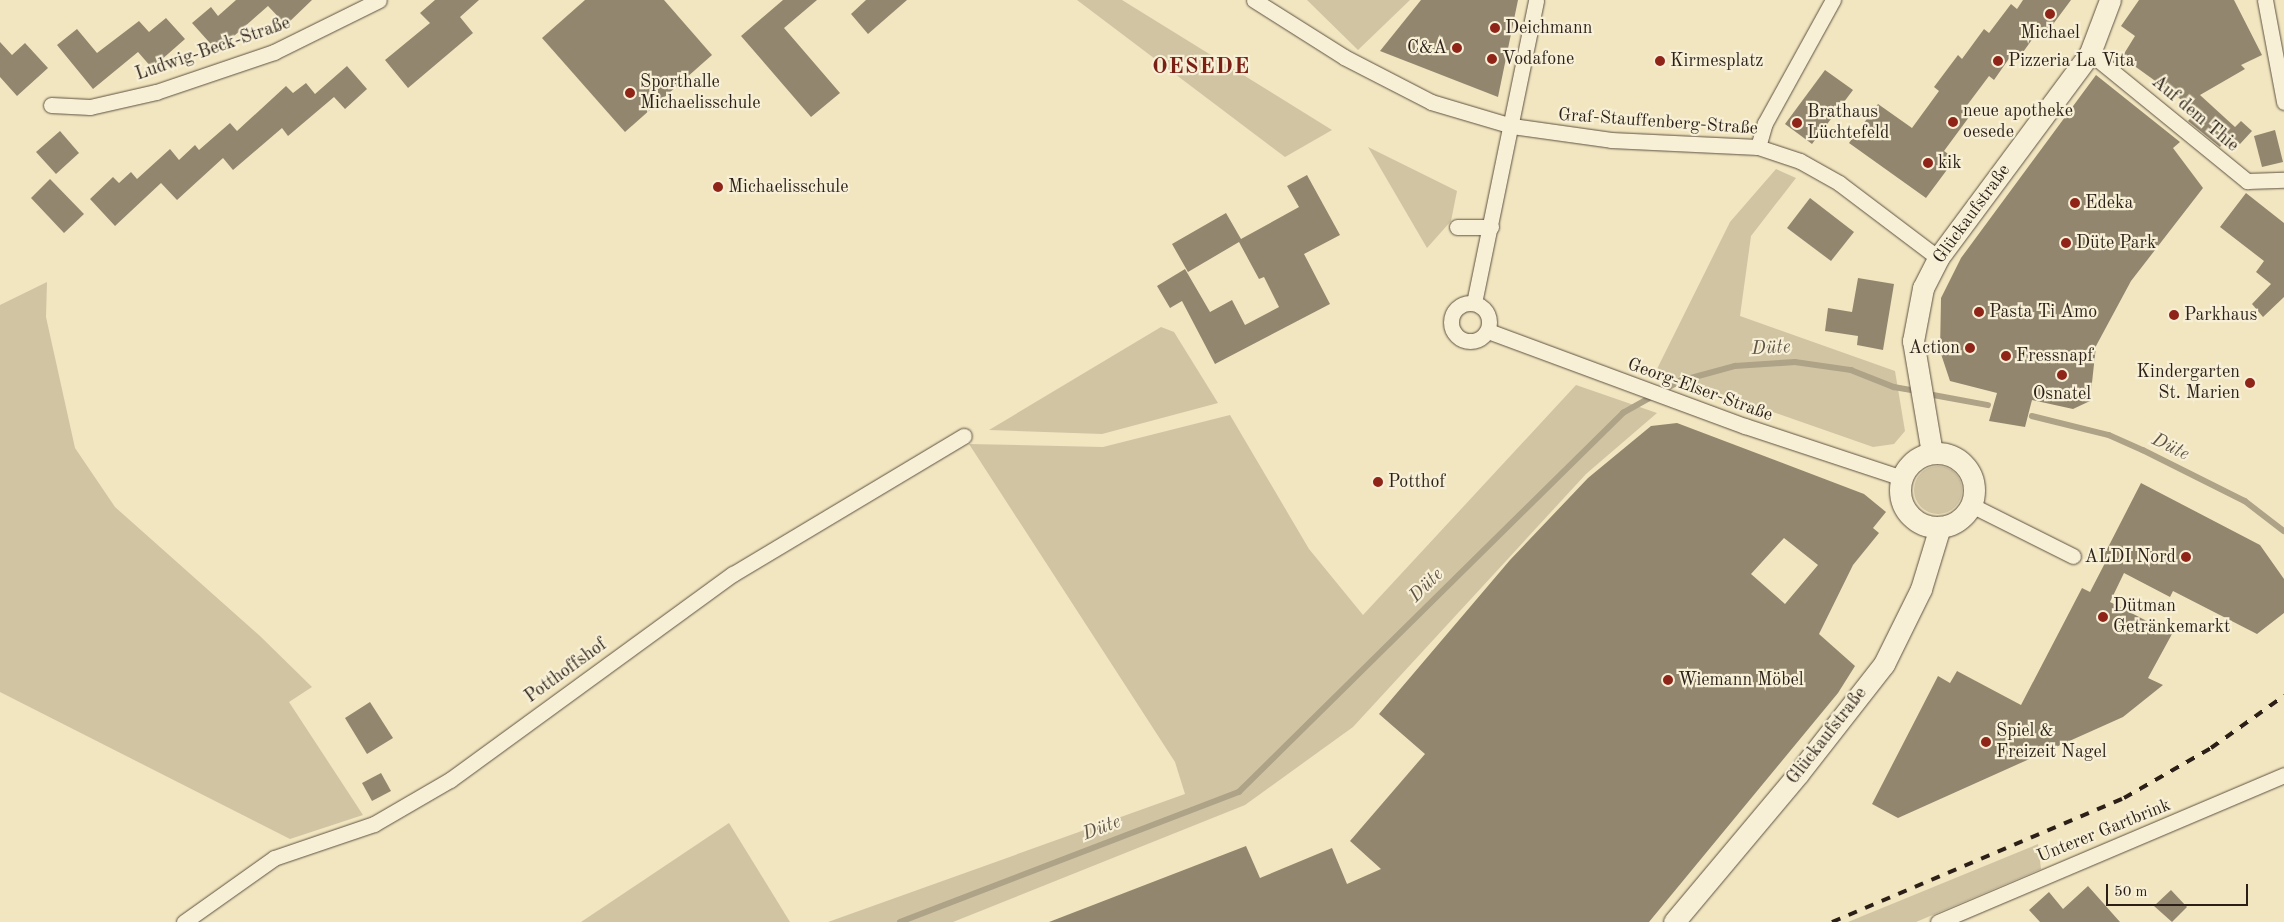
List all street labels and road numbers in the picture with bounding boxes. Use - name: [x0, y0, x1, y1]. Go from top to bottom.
- street label: Ludwig-Beck-Straße: [133, 12, 293, 86]
- street label: Auf dem Thie: [2147, 71, 2243, 157]
- street label: Graf-Stauffenberg-Straße: [1557, 104, 1759, 140]
- street label: Glückaufstraße: [1929, 160, 2015, 268]
- street label: Georg-Elser-Straße: [1625, 354, 1775, 426]
- street label: Potthoffshof: [521, 634, 611, 708]
- street label: Glückaufstraße: [1782, 683, 1872, 789]
- street label: Unterer Gartbrink: [2034, 794, 2174, 868]

